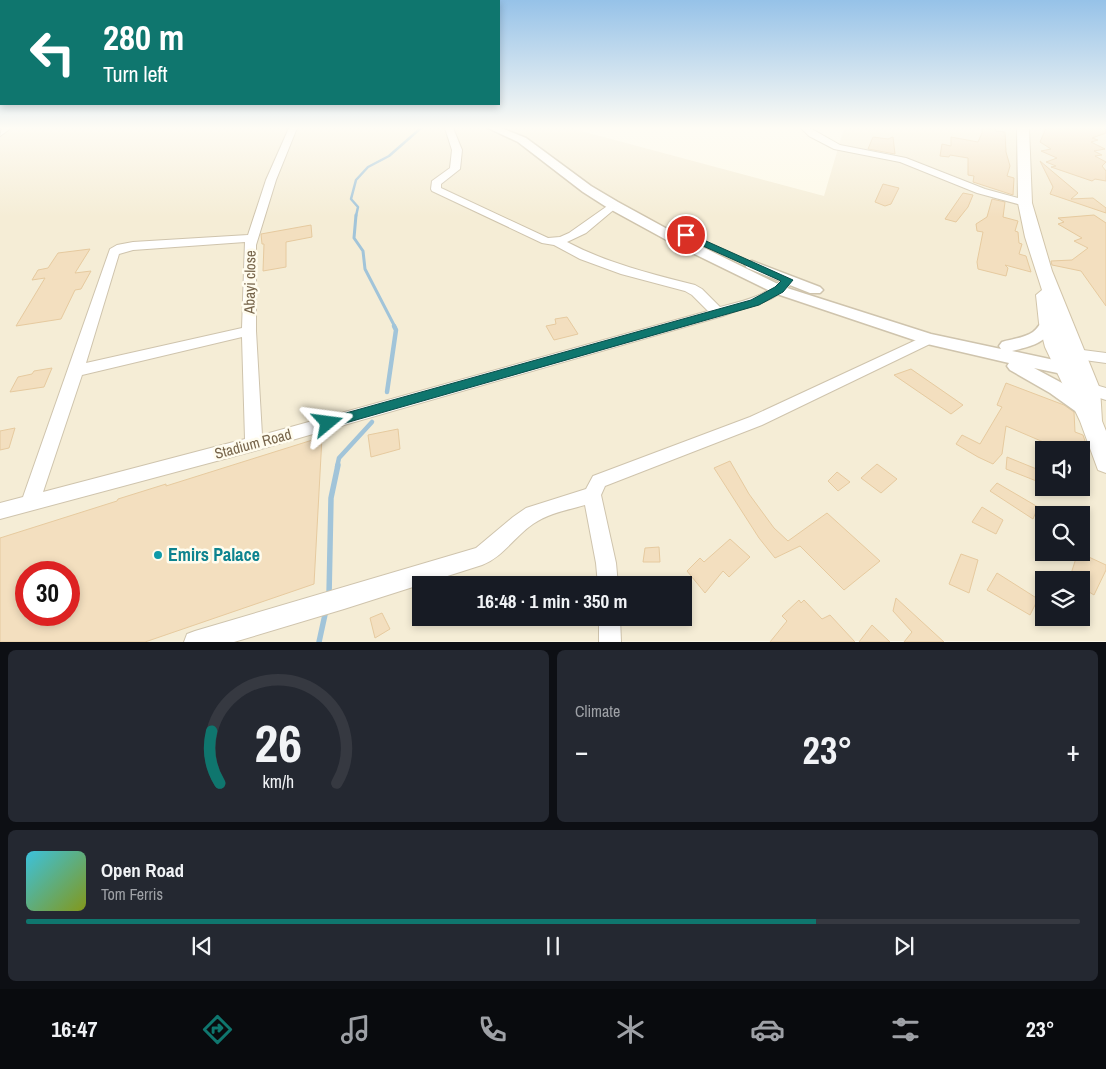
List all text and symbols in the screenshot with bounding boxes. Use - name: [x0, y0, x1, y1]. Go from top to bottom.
- text: 280 m: [103, 14, 184, 61]
- icon: left: [20, 20, 85, 85]
- text: Turn left: [103, 59, 168, 89]
- pin: [665, 214, 707, 256]
- icon: arrive: [672, 221, 700, 249]
- street label: Abayi close: [238, 250, 261, 315]
- position arrow: [301, 396, 353, 448]
- street label: Stadium Road: [212, 423, 294, 464]
- map controls: [1035, 441, 1090, 626]
- button: sound: [1035, 441, 1090, 496]
- button: search: [1035, 506, 1090, 561]
- place label: Emirs Palace: [168, 542, 260, 567]
- marker: Emirs Palace: [152, 549, 164, 561]
- speed limit sign: 30: [15, 561, 80, 626]
- button: layers: [1035, 571, 1090, 626]
- text: 16:48 · 1 min · 350 m: [477, 588, 627, 614]
- text: Climate: [575, 700, 620, 722]
- text: 26: [255, 708, 302, 778]
- text: 23°: [803, 725, 852, 776]
- text: −: [575, 732, 588, 770]
- text: +: [1067, 732, 1080, 770]
- text: km/h: [263, 770, 294, 794]
- text: Open Road: [101, 857, 184, 883]
- text: Tom Ferris: [101, 883, 163, 905]
- icon: previous: [188, 932, 216, 960]
- icon: pause: [539, 932, 567, 960]
- icon: next: [890, 932, 918, 960]
- icon: directions: [200, 1012, 235, 1047]
- icon: music: [338, 1012, 373, 1047]
- icon: phone: [475, 1012, 510, 1047]
- icon: climate: [613, 1012, 648, 1047]
- icon: car: [750, 1012, 785, 1047]
- icon: filters: [888, 1012, 923, 1047]
- text: 16:47: [51, 1014, 97, 1044]
- text: 23°: [1026, 1014, 1055, 1044]

